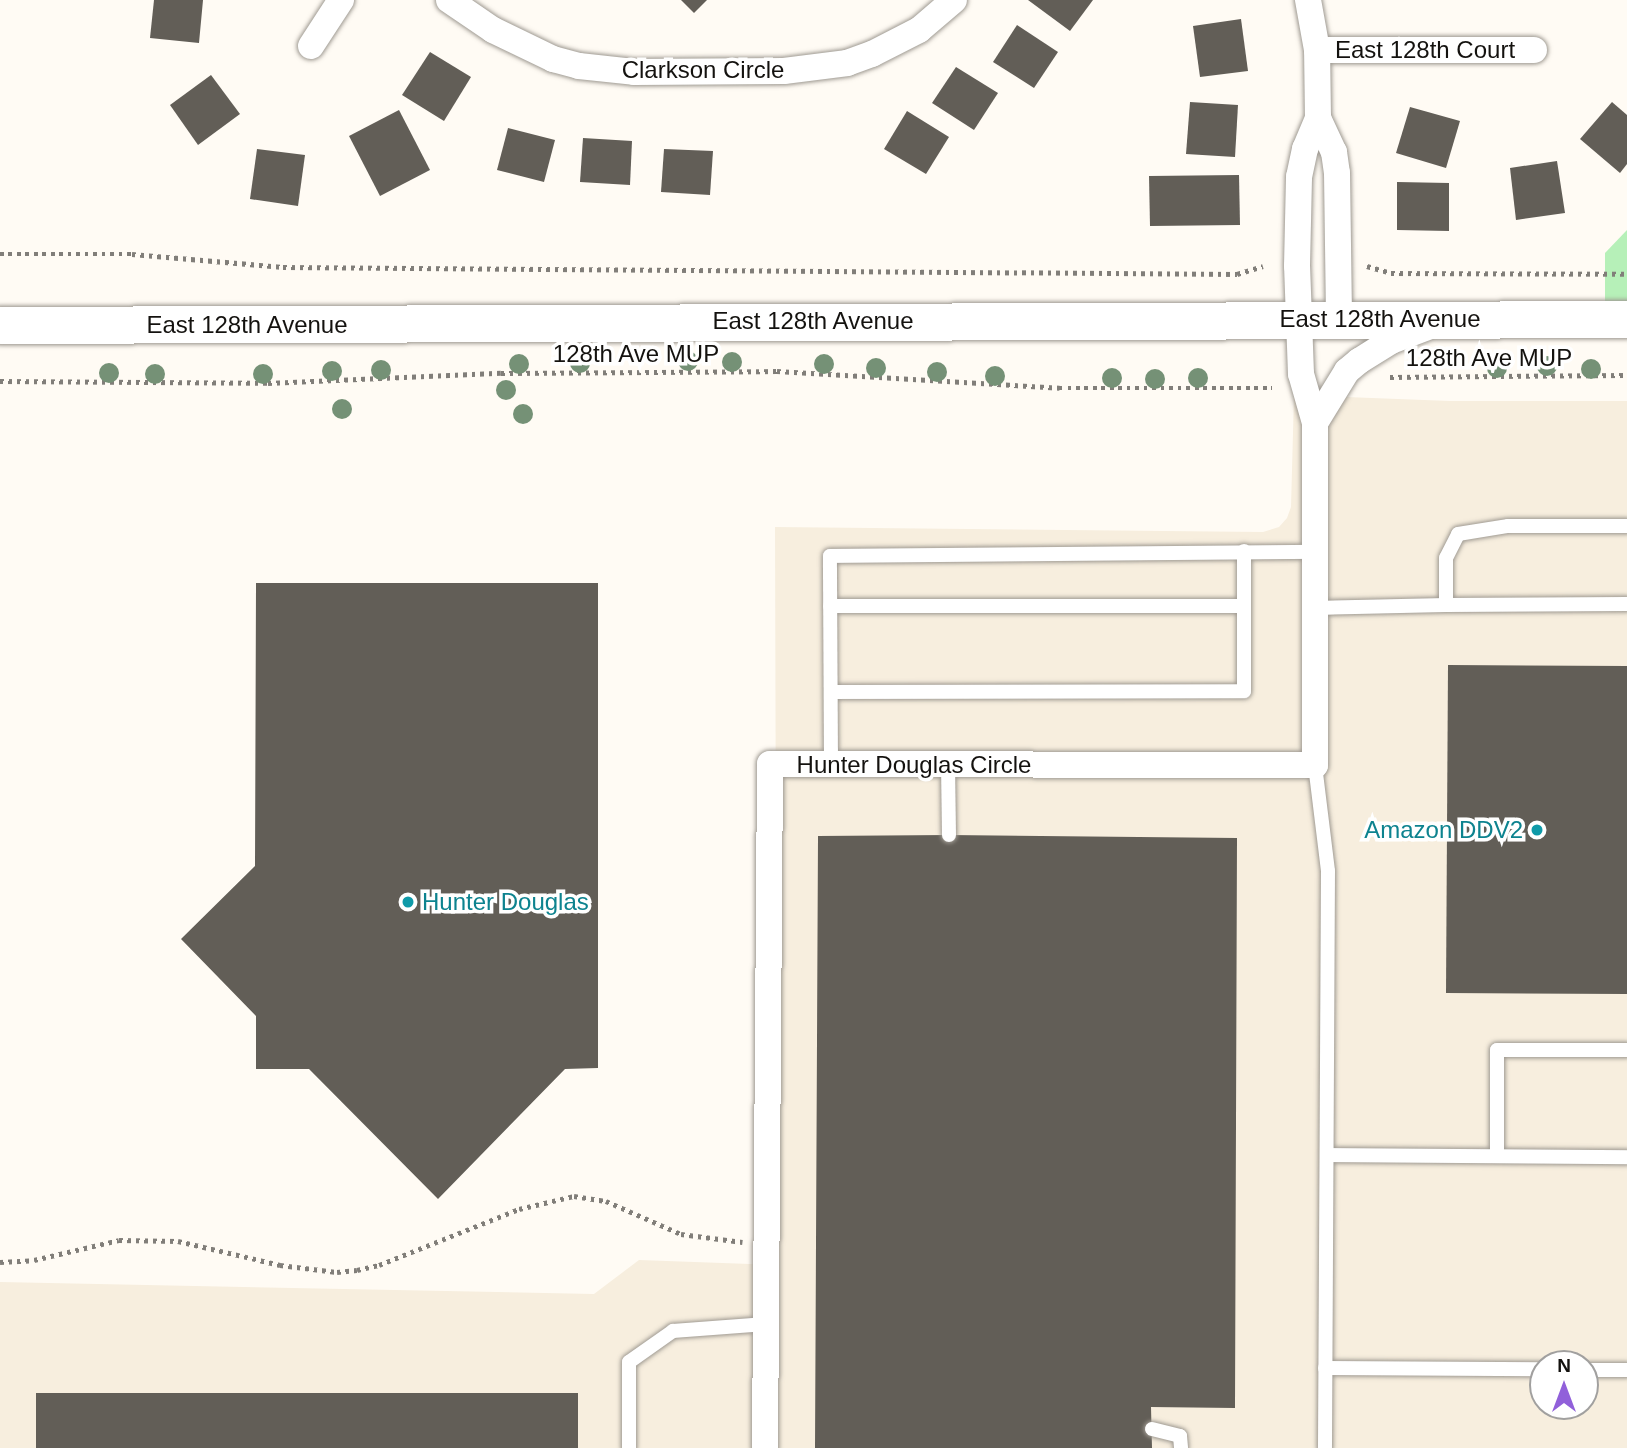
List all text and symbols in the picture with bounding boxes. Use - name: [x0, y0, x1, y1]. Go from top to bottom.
- street label: East 128th Court: [1335, 36, 1515, 64]
- street label: Clarkson Circle: [622, 56, 784, 84]
- street label: East 128th Avenue: [1279, 305, 1481, 333]
- street label: East 128th Avenue: [712, 307, 914, 335]
- street label: East 128th Avenue: [146, 311, 348, 339]
- street label: 128th Ave MUP: [552, 340, 720, 368]
- street label: 128th Ave MUP: [1405, 344, 1573, 372]
- street label: Hunter Douglas Circle: [797, 751, 1031, 779]
- place label: Amazon DDV2: [1364, 816, 1523, 844]
- marker: Amazon DDV2: [1529, 822, 1545, 838]
- place label: Hunter Douglas: [422, 888, 589, 916]
- marker: Hunter Douglas: [400, 894, 416, 910]
- north arrow: [1529, 1350, 1599, 1420]
- text: N: [1557, 1355, 1571, 1376]

